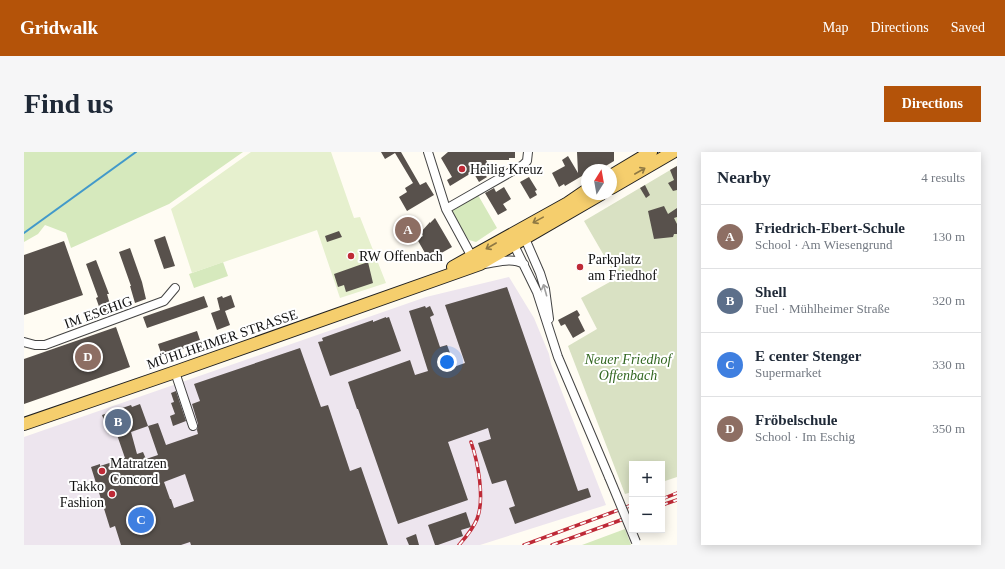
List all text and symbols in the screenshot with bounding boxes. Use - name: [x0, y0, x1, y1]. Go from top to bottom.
- text: Gridwalk: [20, 17, 98, 38]
- text: Map: [823, 20, 848, 35]
- text: Directions: [870, 20, 929, 35]
- text: Saved: [951, 20, 985, 35]
- button: Directions: [884, 86, 981, 122]
- text: Find us: [24, 88, 114, 119]
- place label: Heilig Kreuz: [470, 162, 543, 177]
- marker: Heilig Kreuz: [457, 164, 467, 174]
- north arrow: [581, 164, 617, 200]
- one-way arrow: [634, 167, 646, 175]
- text: Nearby: [717, 168, 771, 187]
- text: 4 results: [921, 170, 965, 185]
- pin: A: [395, 215, 421, 245]
- one-way arrow: [532, 217, 544, 225]
- text: Friedrich-Ebert-Schule: [755, 220, 905, 236]
- text: A: [725, 229, 735, 244]
- text: 130 m: [932, 229, 965, 244]
- text: School · Am Wiesengrund: [755, 237, 893, 252]
- one-way arrow: [485, 243, 497, 251]
- place label: RW Offenbach: [359, 249, 443, 264]
- marker: RW Offenbach: [346, 251, 356, 261]
- place label: Parkplatz am Friedhof: [588, 252, 657, 283]
- marker: Parkplatz am Friedhof: [575, 262, 585, 272]
- one-way arrow: [541, 283, 548, 296]
- text: Shell: [755, 284, 787, 300]
- street label: IM ESCHIG: [62, 293, 134, 332]
- text: B: [726, 293, 734, 308]
- text: 320 m: [932, 293, 965, 308]
- text: Fuel · Mühlheimer Straße: [755, 301, 890, 316]
- street label: MÜHLHEIMER STRASSE: [145, 306, 299, 372]
- pin: D: [75, 342, 101, 372]
- text: E center Stenger: [755, 348, 861, 364]
- your location: [437, 352, 457, 372]
- park label: Neuer Friedhof Offenbach: [584, 352, 673, 383]
- text: C: [725, 357, 735, 372]
- text: 330 m: [932, 357, 965, 372]
- text: Supermarket: [755, 365, 821, 380]
- pin: B: [105, 407, 131, 437]
- text: Fröbelschule: [755, 412, 838, 428]
- text: D: [725, 421, 735, 436]
- text: 350 m: [932, 421, 965, 436]
- text: School · Im Eschig: [755, 429, 855, 444]
- place label: Matratzen Concord: [110, 456, 167, 487]
- map controls: [629, 461, 665, 533]
- button: +: [629, 461, 665, 497]
- marker: Matratzen Concord: [97, 466, 107, 476]
- place label: Takko Fashion: [60, 479, 104, 510]
- marker: Takko Fashion: [107, 489, 117, 499]
- button: −: [629, 497, 665, 533]
- pin: C: [128, 505, 154, 535]

